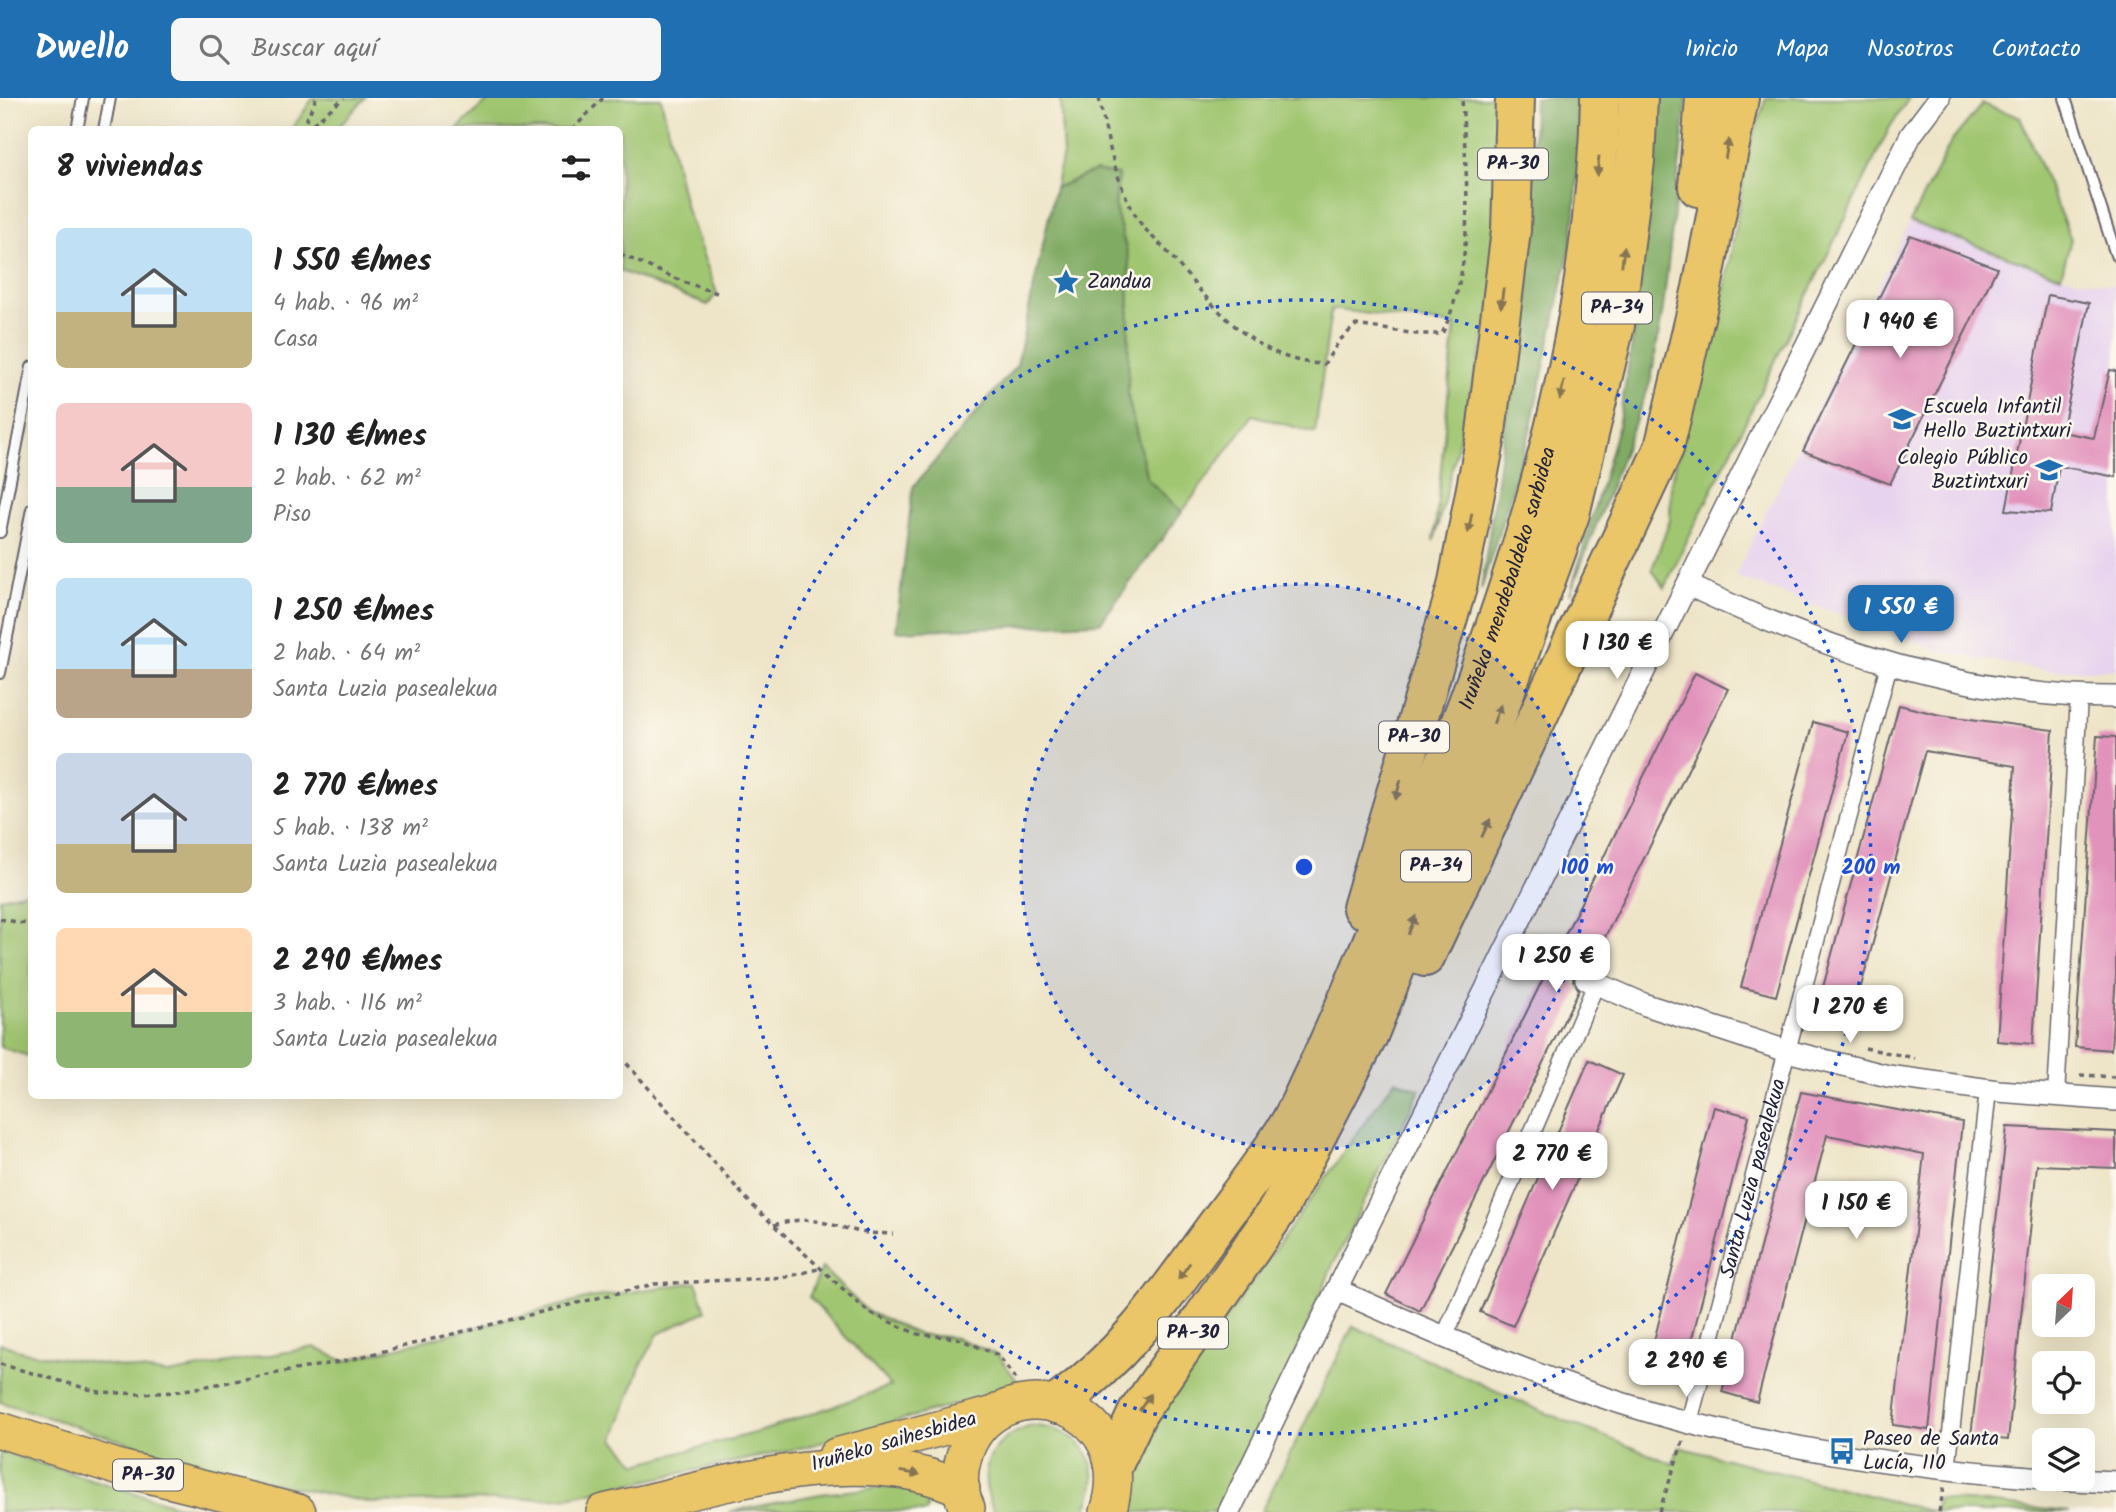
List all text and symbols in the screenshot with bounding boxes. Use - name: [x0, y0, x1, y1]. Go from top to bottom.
- search box: [171, 18, 661, 81]
- text: Dwello: [35, 23, 129, 76]
- text: Buscar aquí: [251, 28, 377, 70]
- icon: search: [195, 30, 233, 68]
- text: Inicio: [1685, 30, 1738, 69]
- text: Mapa: [1776, 30, 1829, 69]
- text: Nosotros: [1867, 30, 1954, 69]
- text: Contacto: [1992, 30, 2081, 69]
- one-way arrow: [1722, 138, 1733, 160]
- text: 8 viviendas: [56, 144, 203, 192]
- road number: PA-30: [1478, 148, 1548, 180]
- icon: filters: [557, 149, 595, 187]
- one-way arrow: [1592, 155, 1603, 177]
- text: 1 550 €/mes: [273, 238, 432, 286]
- one-way arrow: [1618, 245, 1629, 267]
- icon: home: [112, 256, 196, 340]
- place label: Zandua: [1087, 266, 1152, 299]
- place icon: Zandua: [1051, 267, 1081, 297]
- text: 4 hab. · 96 m²: [273, 286, 418, 322]
- one-way arrow: [1496, 287, 1507, 309]
- road number: PA-34: [1582, 292, 1652, 324]
- pin: 1 940 €: [1835, 300, 1965, 360]
- text: 1 940 €: [1862, 305, 1938, 341]
- text: Casa: [273, 322, 318, 358]
- one-way arrow: [1556, 380, 1567, 402]
- place label: Escuela Infantil Hello Buztintxuri: [1923, 391, 2072, 448]
- school or university icon: Escuela Infantil Hello Buztintxuri: [1887, 404, 1917, 434]
- text: 1 130 €/mes: [273, 413, 427, 461]
- icon: home: [112, 431, 196, 515]
- place label: Colegio Público Buztintxuri: [1897, 442, 2029, 499]
- street label: Iruñeko mendebaldeko sarbidea: [1450, 443, 1565, 715]
- school or university icon: Colegio Público Buztintxuri: [2034, 455, 2064, 485]
- text: 2 hab. · 62 m²: [273, 461, 421, 497]
- text: Piso: [273, 497, 311, 533]
- one-way arrow: [1464, 512, 1475, 534]
- pin: 1 550 €: [1836, 586, 1966, 645]
- text: 1 250 €/mes: [273, 588, 434, 636]
- text: 1 550 €: [1864, 590, 1938, 626]
- icon: home: [112, 606, 196, 690]
- pin: 1 130 €: [1552, 622, 1682, 681]
- text: 1 130 €: [1582, 626, 1652, 662]
- text: 2 hab. · 64 m²: [273, 636, 420, 672]
- text: Santa Luzia pasealekua: [273, 672, 498, 708]
- one-way arrow: [1492, 703, 1503, 724]
- road number: PA-30: [1379, 722, 1449, 752]
- text: 2 770 €/mes: [273, 763, 438, 811]
- one-way arrow: [1392, 780, 1402, 801]
- icon: home: [112, 781, 196, 865]
- text: 5 hab. · 138 m²: [273, 811, 428, 847]
- one-way arrow: [1480, 818, 1492, 838]
- text: Santa Luzia pasealekua: [273, 847, 498, 883]
- road number: PA-34: [1401, 850, 1471, 881]
- text: 100 m: [1560, 852, 1614, 885]
- text: 200 m: [1841, 852, 1901, 885]
- centre of rings: [1292, 855, 1316, 879]
- one-way arrow: [1407, 914, 1418, 935]
- pin: 1 250 €: [1491, 934, 1621, 994]
- text: 2 290 €/mes: [273, 938, 442, 986]
- text: 1 250 €: [1518, 939, 1594, 975]
- icon: home: [112, 956, 196, 1040]
- text: 3 hab. · 116 m²: [273, 986, 422, 1022]
- pin: 1 270 €: [1785, 986, 1915, 1045]
- text: 1 270 €: [1812, 990, 1888, 1026]
- text: Santa Luzia pasealekua: [273, 1022, 498, 1058]
- street label: Santa Luzia pasealekua: [1711, 1075, 1795, 1282]
- pin: 2 770 €: [1487, 1132, 1617, 1192]
- text: 2 770 €: [1512, 1137, 1592, 1173]
- pin: 1 150 €: [1791, 1182, 1921, 1241]
- text: 1 150 €: [1821, 1186, 1891, 1222]
- one-way arrow: [1177, 1262, 1191, 1280]
- north arrow: [2032, 1274, 2095, 1337]
- map controls: [2032, 1274, 2095, 1491]
- road number: PA-30: [1158, 1317, 1228, 1348]
- pin: 2 290 €: [1621, 1340, 1751, 1399]
- text: 2 290 €: [1645, 1344, 1727, 1380]
- button: locate: [2032, 1351, 2095, 1414]
- one-way arrow: [1138, 1393, 1152, 1411]
- street label: Iruñeko saihesbidea: [807, 1403, 981, 1481]
- place label: Paseo de Santa Lucía, 110: [1863, 1423, 1999, 1480]
- button: layers: [2032, 1428, 2095, 1491]
- bus stop icon: Paseo de Santa Lucía, 110: [1827, 1436, 1857, 1466]
- road number: PA-30: [113, 1460, 183, 1490]
- one-way arrow: [899, 1468, 921, 1479]

